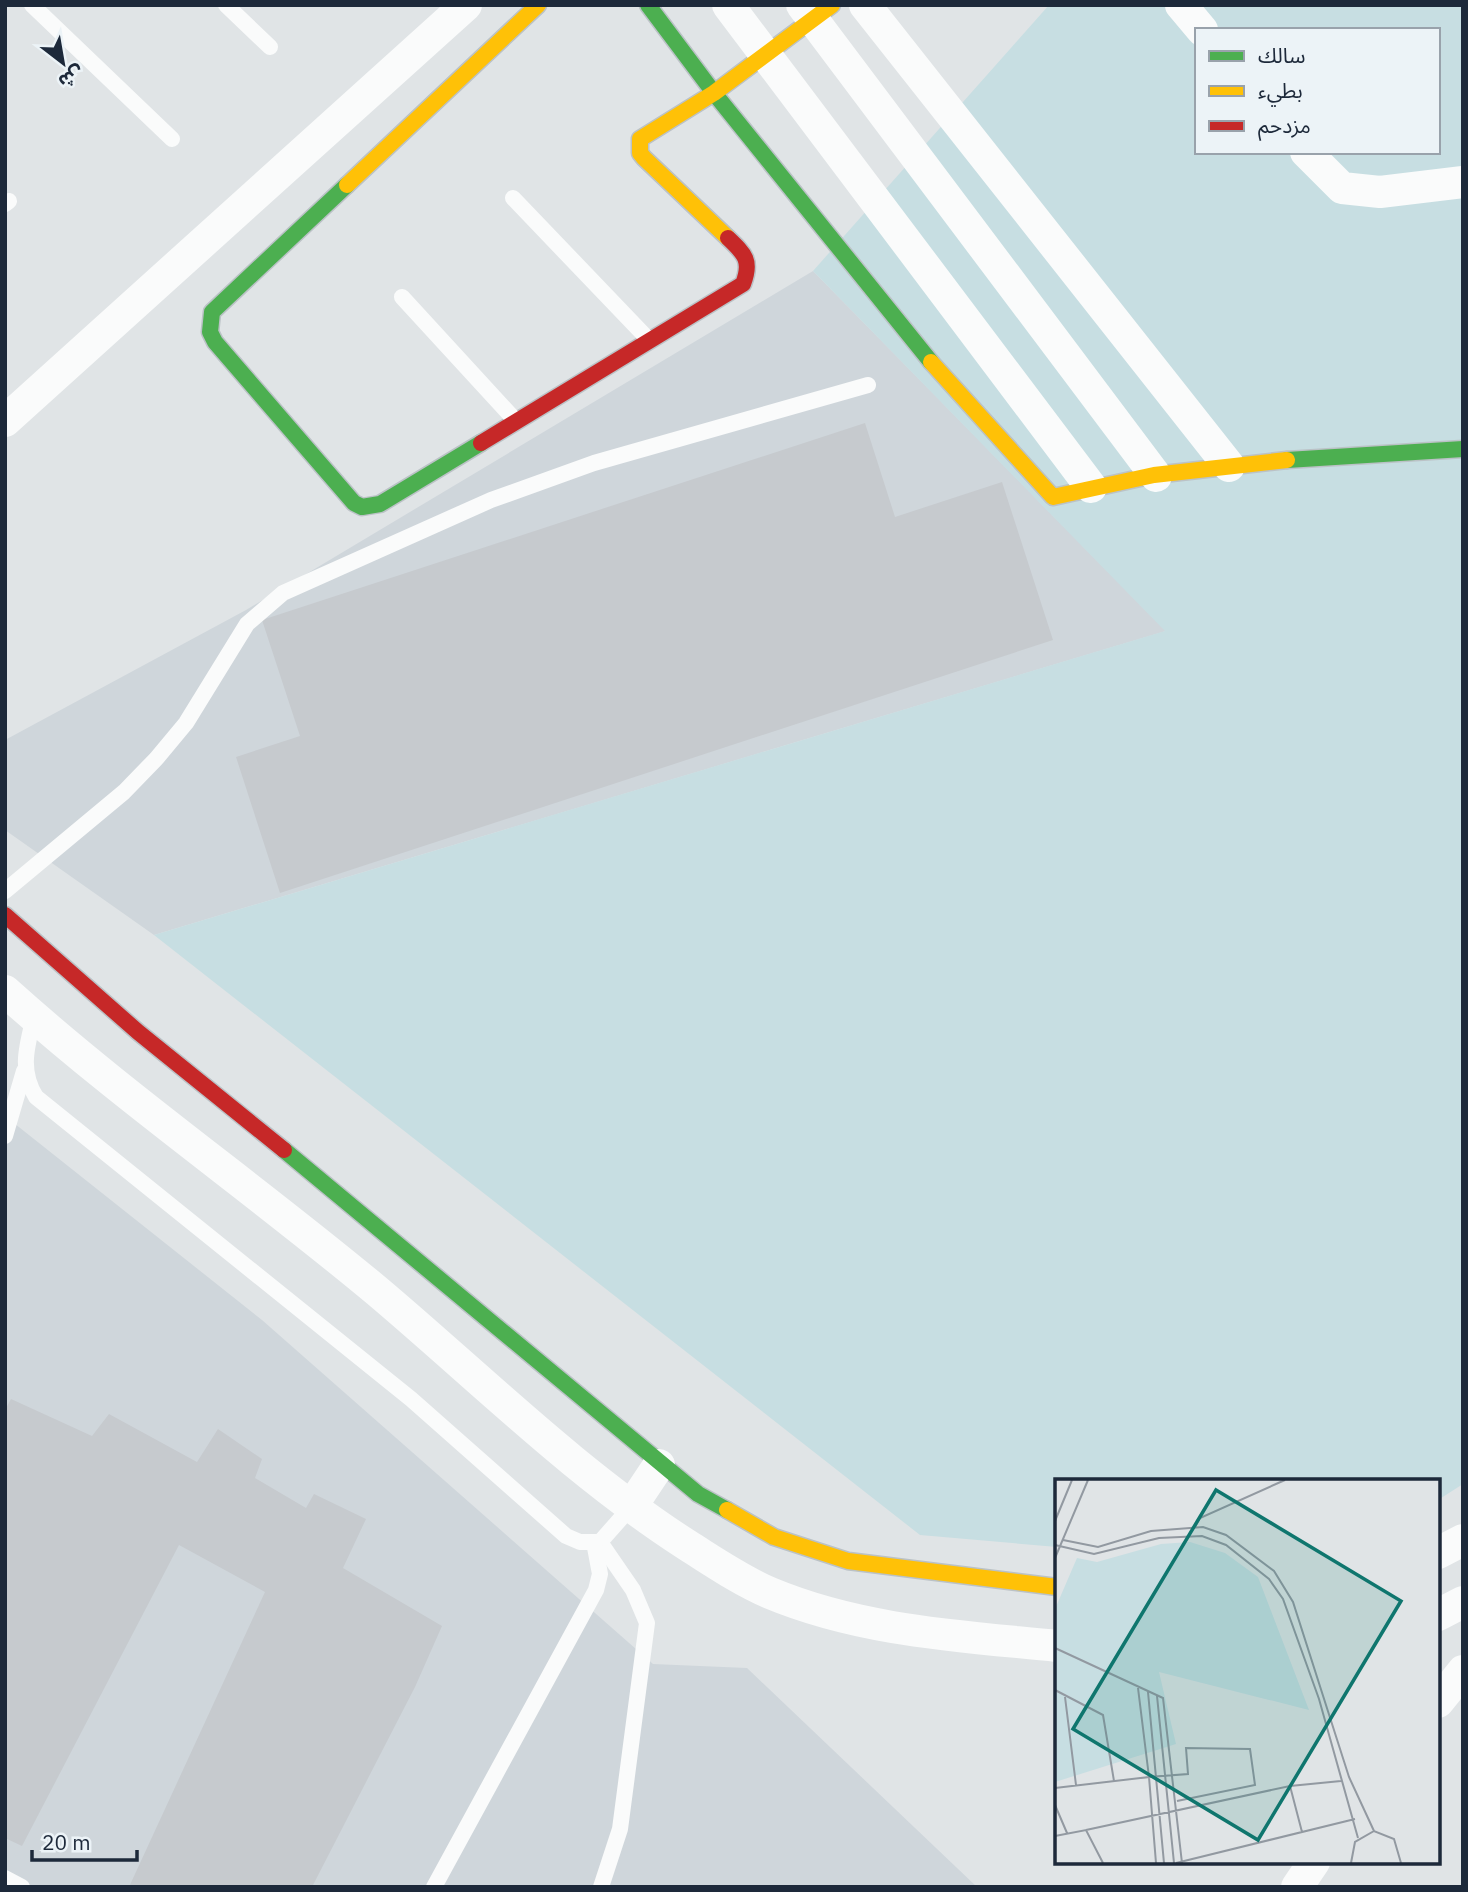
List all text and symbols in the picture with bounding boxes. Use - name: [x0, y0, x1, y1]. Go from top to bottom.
- north arrow: [28, 28, 98, 98]
- legend: [1195, 28, 1440, 154]
- text: سالك: [1258, 41, 1305, 69]
- text: ش: [54, 61, 89, 95]
- text: بطيء: [1258, 76, 1303, 107]
- text: مزدحم: [1258, 111, 1311, 141]
- inset map: [1055, 1479, 1440, 1864]
- scale bar: [32, 1818, 136, 1862]
- text: 20 m: [42, 1828, 91, 1856]

